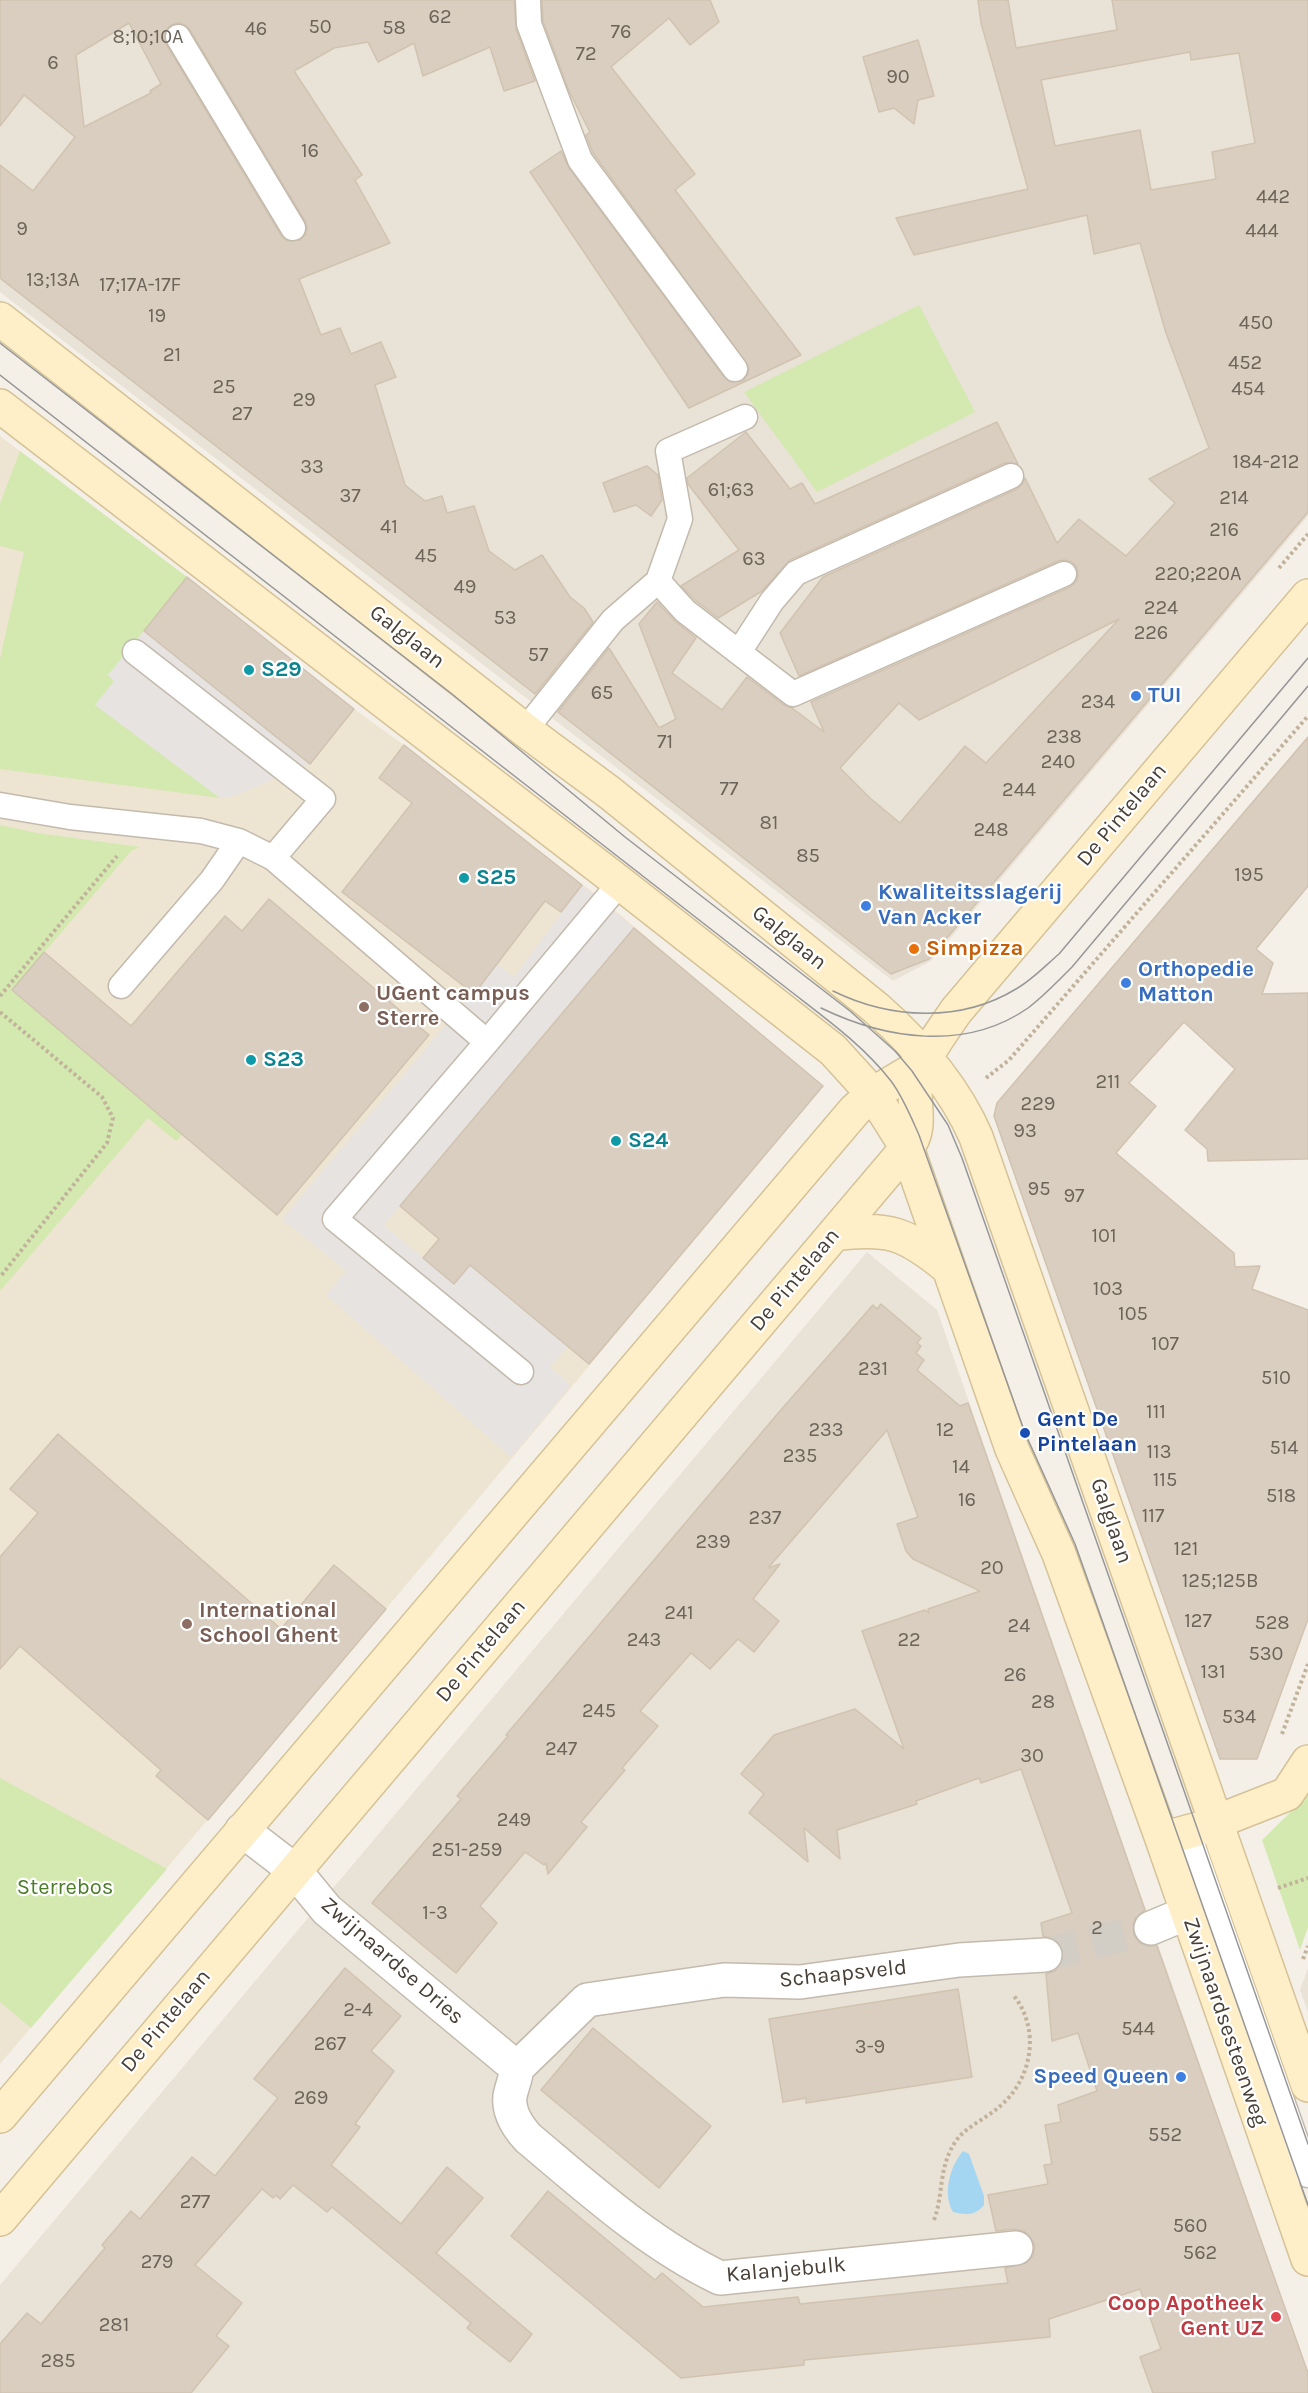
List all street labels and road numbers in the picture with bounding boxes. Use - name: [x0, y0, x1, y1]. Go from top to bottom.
- street label: Galglaan: [364, 599, 450, 675]
- street label: De Pintelaan: [1071, 758, 1173, 872]
- street label: Galglaan: [746, 900, 832, 976]
- street label: De Pintelaan: [744, 1223, 846, 1337]
- street label: Galglaan: [1084, 1475, 1138, 1567]
- street label: De Pintelaan: [430, 1594, 532, 1708]
- street label: Zwijnaardse Dries: [315, 1892, 469, 2030]
- street label: Zwijnaardsesteenweg: [1177, 1914, 1273, 2130]
- street label: Schaapsveld: [778, 1954, 908, 1994]
- street label: De Pintelaan: [115, 1964, 217, 2078]
- street label: Kalanjebulk: [725, 2252, 847, 2288]

